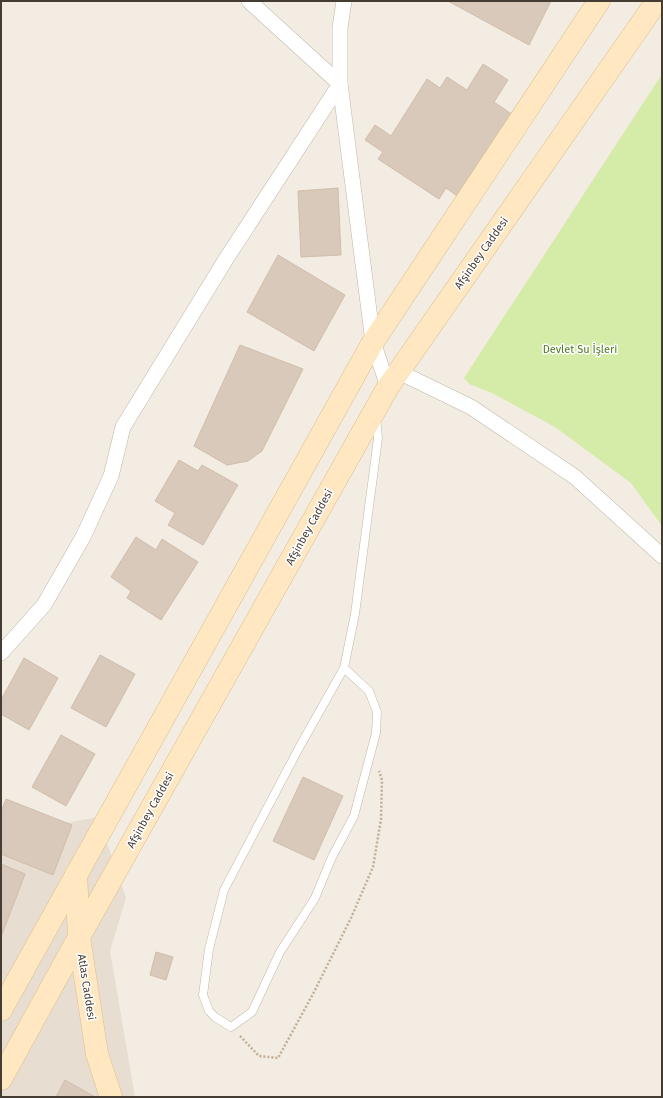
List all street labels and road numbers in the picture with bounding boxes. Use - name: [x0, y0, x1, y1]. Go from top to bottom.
- street label: Afşinbey Caddesi: [452, 215, 511, 292]
- street label: Afşinbey Caddesi: [283, 487, 336, 568]
- street label: Afşinbey Caddesi: [124, 770, 177, 851]
- street label: Atlas Caddesi: [75, 953, 98, 1021]

